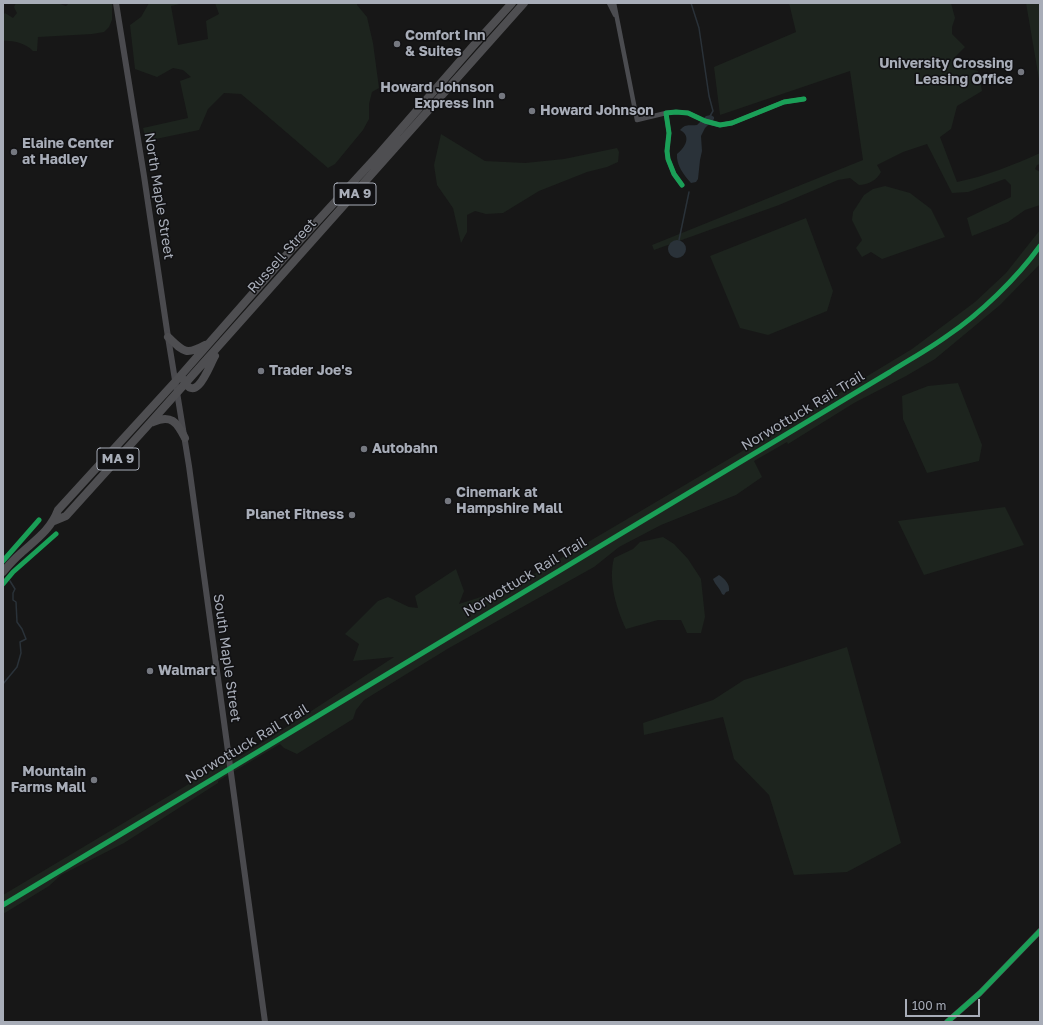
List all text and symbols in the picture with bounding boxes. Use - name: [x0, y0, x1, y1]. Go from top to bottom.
- place label: Comfort Inn & Suites: [405, 28, 486, 60]
- marker: Comfort Inn & Suites: [392, 39, 402, 49]
- place label: University Crossing Leasing Office: [879, 56, 1013, 88]
- marker: University Crossing Leasing Office: [1016, 67, 1026, 77]
- place label: Howard Johnson Express Inn: [380, 80, 494, 112]
- marker: Howard Johnson Express Inn: [497, 91, 507, 101]
- place label: Howard Johnson: [540, 103, 654, 119]
- marker: Howard Johnson: [527, 106, 537, 116]
- street label: North Maple Street: [141, 131, 177, 261]
- place label: Elaine Center at Hadley: [22, 136, 114, 168]
- marker: Elaine Center at Hadley: [9, 147, 19, 157]
- road number: MA 9: [334, 183, 376, 205]
- street label: Russell Street: [244, 215, 320, 297]
- place label: Trader Joe's: [269, 363, 352, 379]
- marker: Trader Joe's: [256, 366, 266, 376]
- street label: Norwottuck Rail Trail: [738, 368, 868, 454]
- place label: Autobahn: [372, 441, 438, 457]
- marker: Autobahn: [359, 444, 369, 454]
- road number: MA 9: [97, 448, 139, 470]
- place label: Cinemark at Hampshire Mall: [456, 485, 563, 518]
- marker: Cinemark at Hampshire Mall: [443, 496, 453, 506]
- place label: Planet Fitness: [246, 507, 344, 523]
- marker: Planet Fitness: [347, 510, 357, 520]
- street label: Norwottuck Rail Trail: [460, 534, 590, 620]
- street label: South Maple Street: [210, 593, 244, 723]
- place label: Walmart: [158, 663, 216, 679]
- marker: Walmart: [145, 666, 155, 676]
- street label: Norwottuck Rail Trail: [182, 701, 312, 787]
- place label: Mountain Farms Mall: [11, 764, 86, 796]
- marker: Mountain Farms Mall: [89, 775, 99, 785]
- scale bar: [907, 991, 982, 1017]
- text: 100 m: [912, 998, 946, 1013]

